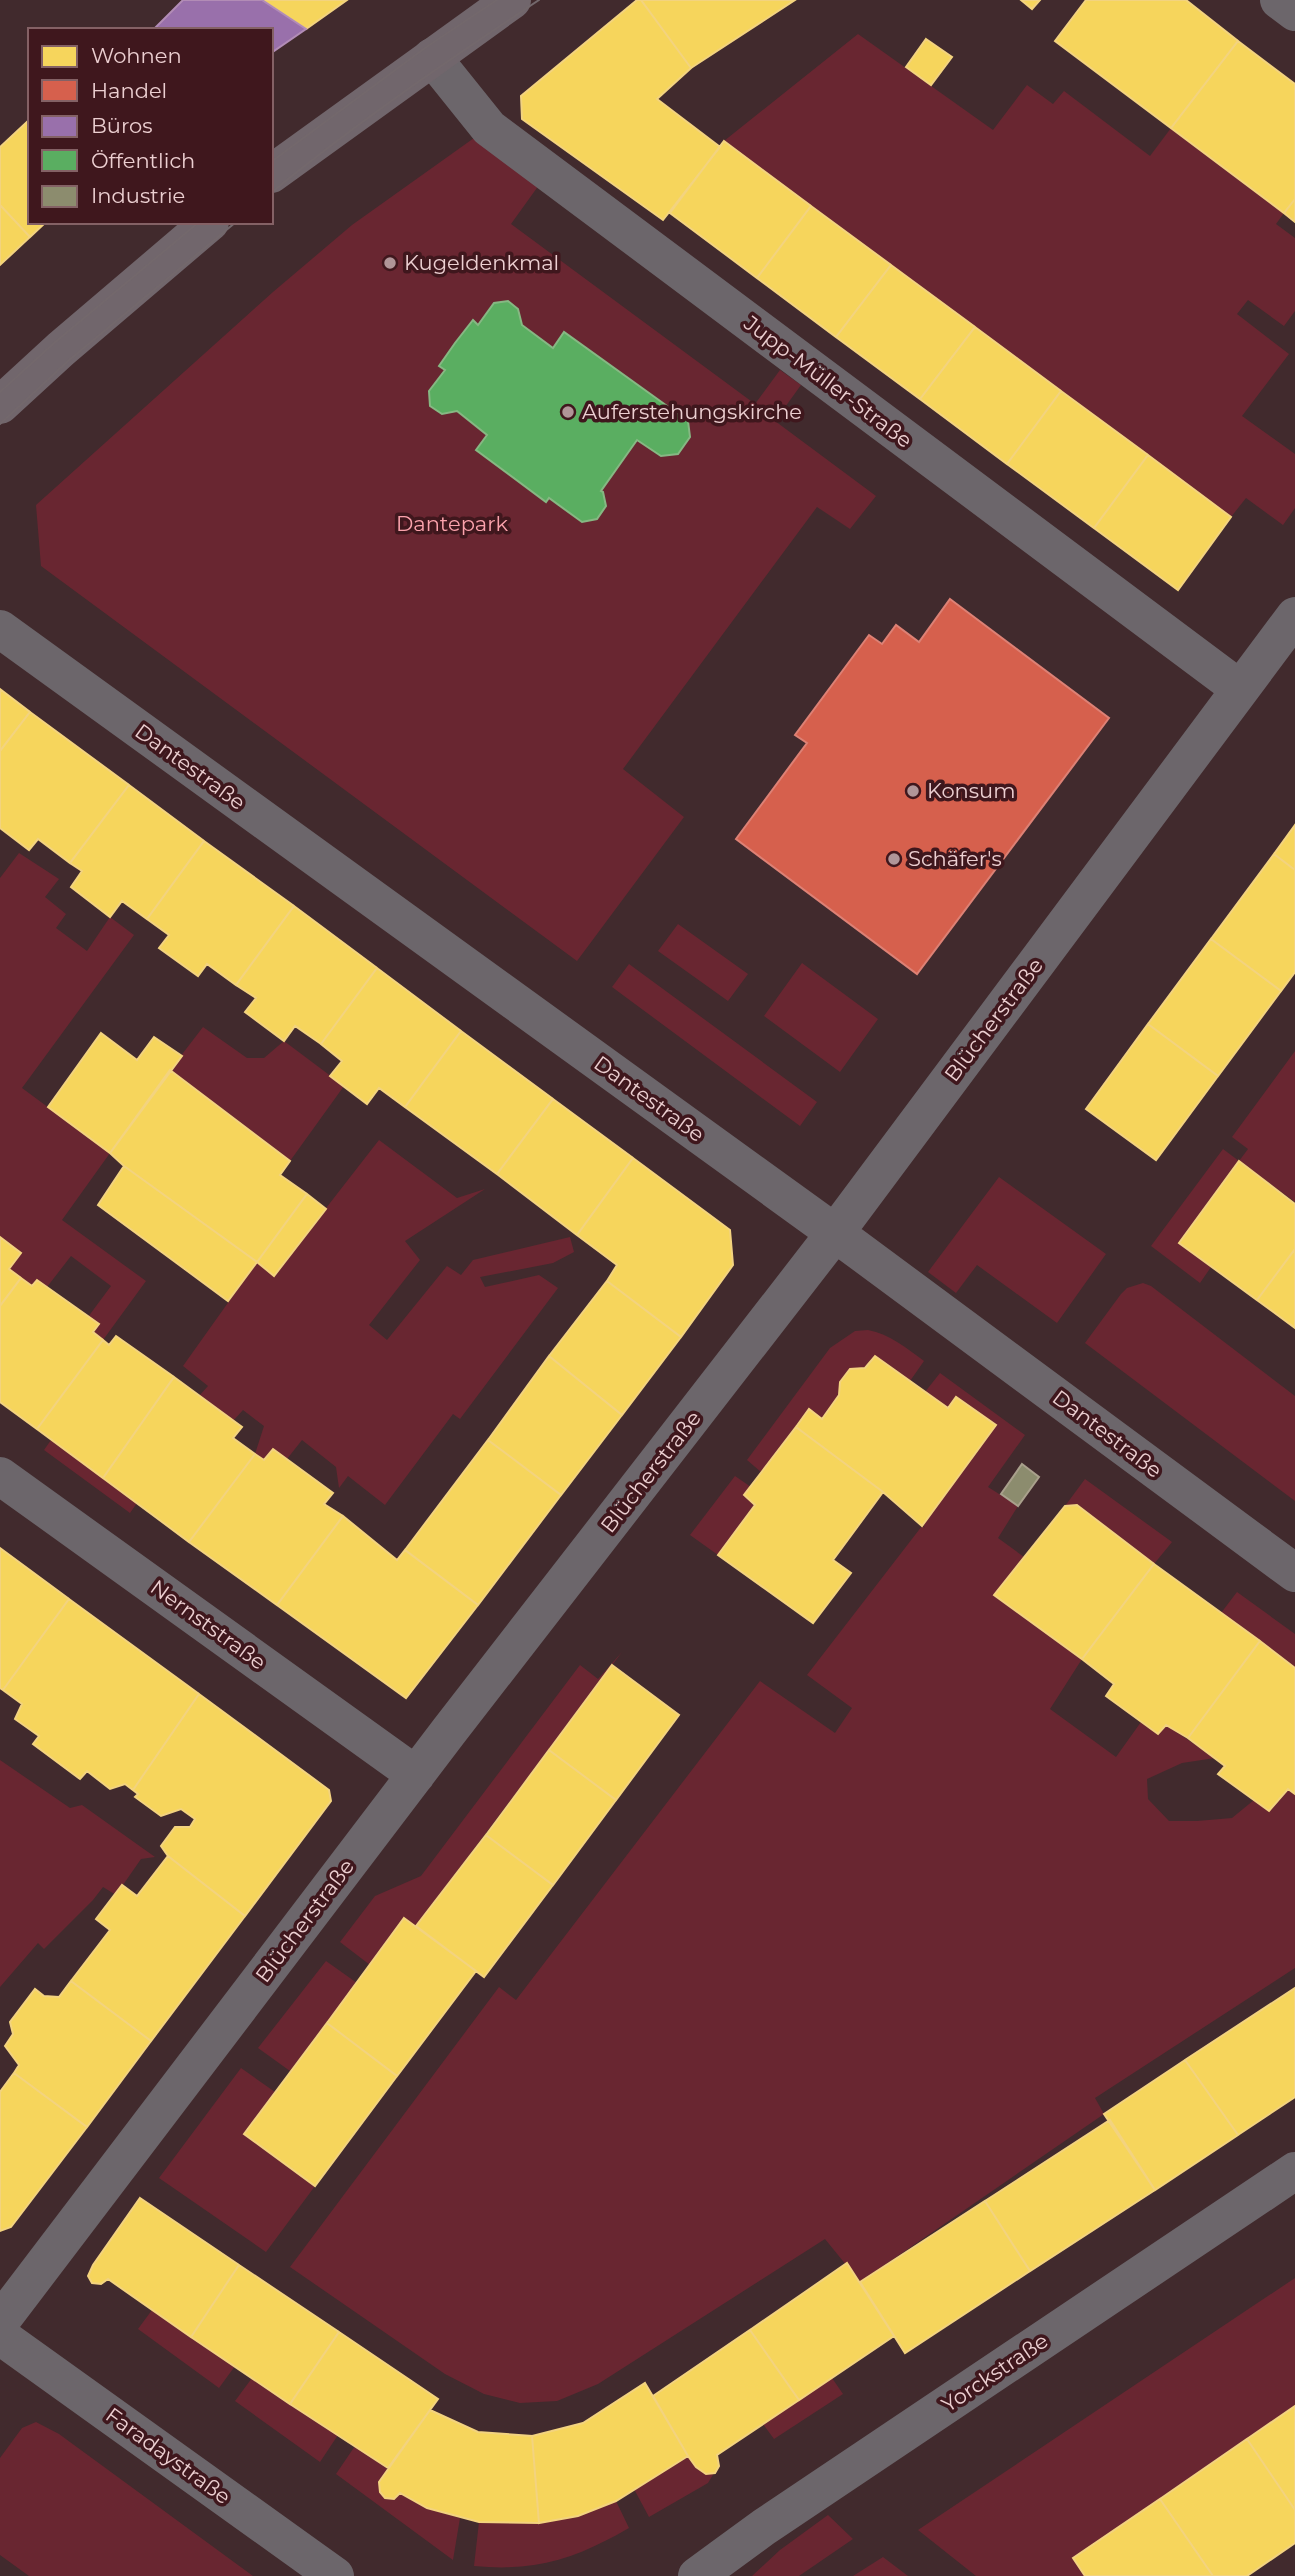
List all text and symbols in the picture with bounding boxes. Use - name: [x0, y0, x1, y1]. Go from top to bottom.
- legend: [28, 28, 273, 224]
- text: Wohnen: [91, 43, 182, 68]
- text: Handel: [91, 78, 167, 103]
- text: Büros: [91, 113, 153, 138]
- text: Öffentlich: [91, 148, 195, 173]
- text: Industrie: [91, 183, 185, 208]
- place label: Kugeldenkmal: [404, 250, 559, 275]
- marker: Kugeldenkmal: [382, 255, 398, 271]
- street label: Jupp-Müller-Straße: [739, 310, 917, 453]
- place label: Auferstehungskirche: [582, 399, 802, 424]
- marker: Auferstehungskirche: [560, 404, 576, 420]
- park label: Dantepark: [396, 511, 508, 536]
- street label: Dantestraße: [130, 718, 250, 815]
- place label: Konsum: [927, 778, 1015, 803]
- marker: Konsum: [905, 783, 921, 799]
- place label: Schäfer's: [908, 846, 1002, 871]
- marker: Schäfer's: [886, 851, 902, 867]
- street label: Blücherstraße: [939, 953, 1048, 1086]
- street label: Dantestraße: [589, 1050, 709, 1147]
- street label: Dantestraße: [1048, 1384, 1167, 1483]
- street label: Blücherstraße: [595, 1406, 706, 1538]
- street label: Nernststraße: [146, 1574, 271, 1675]
- street label: Blücherstraße: [250, 1854, 359, 1987]
- street label: Yorckstraße: [937, 2328, 1053, 2417]
- street label: Faradaystraße: [101, 2402, 236, 2509]

